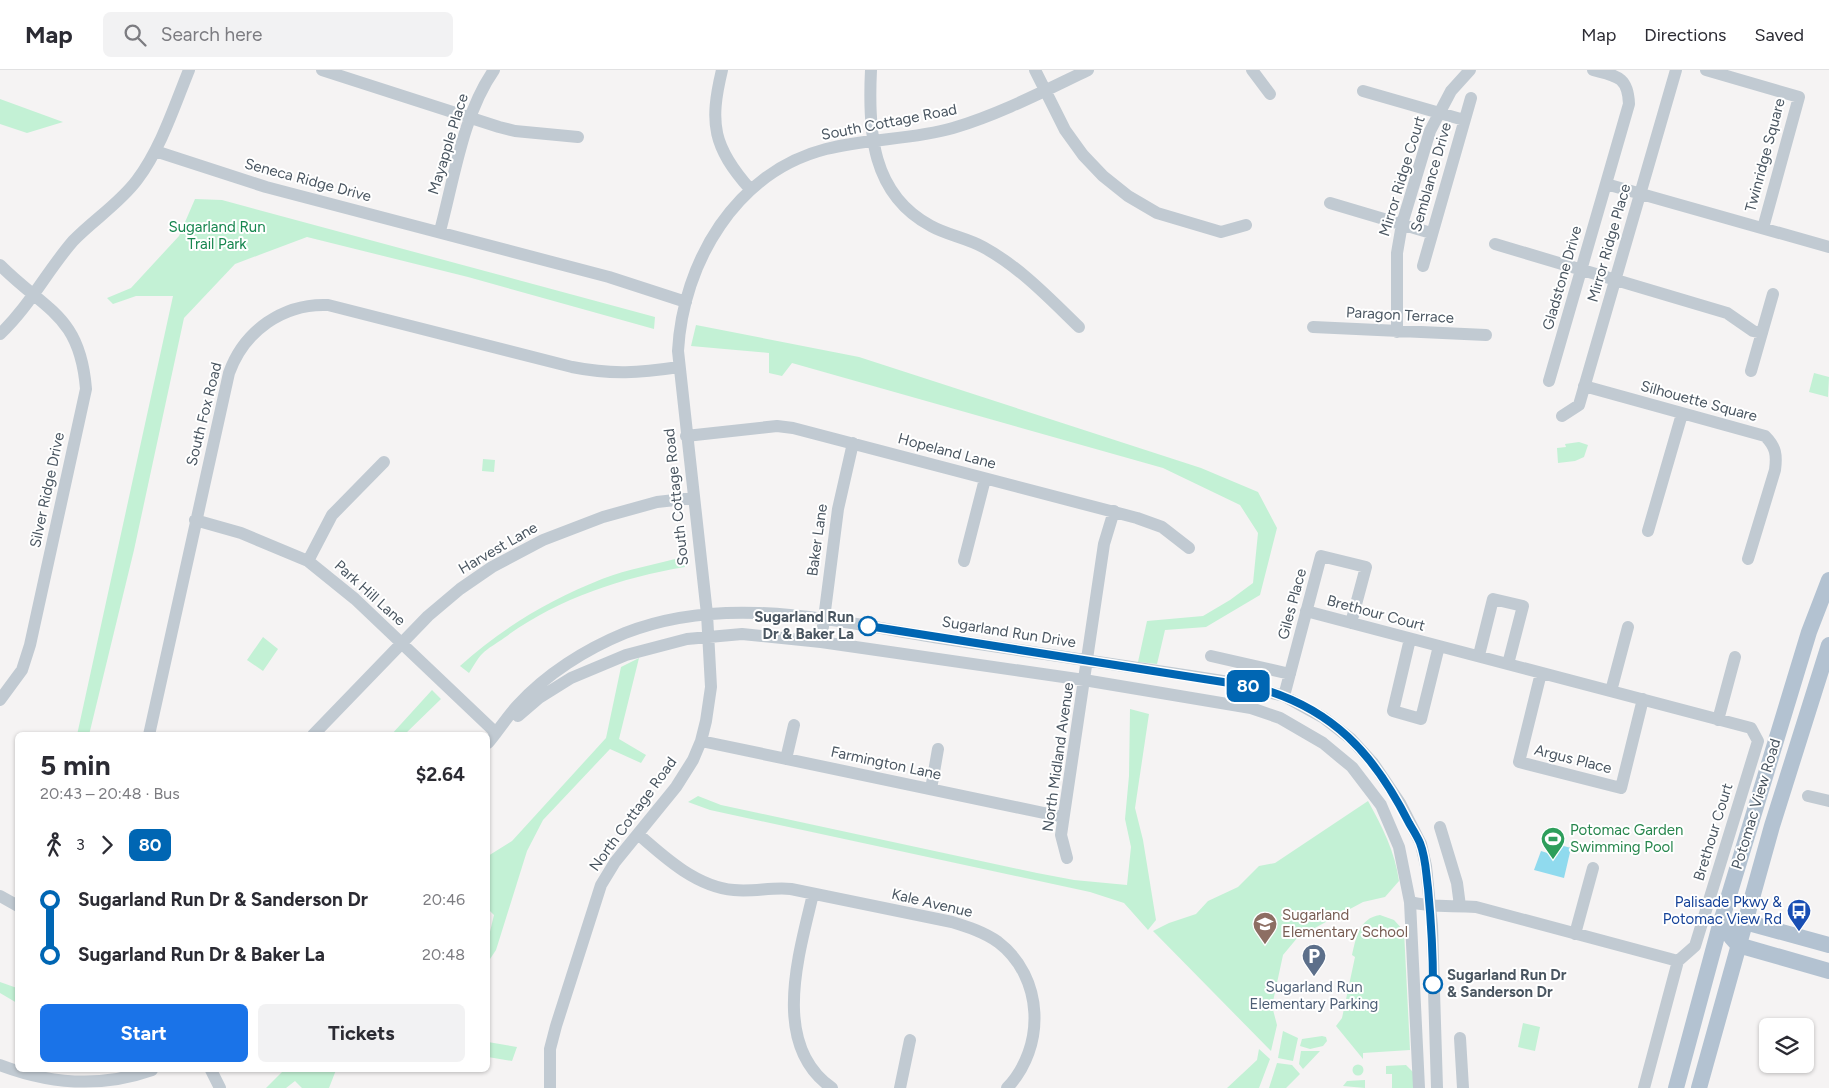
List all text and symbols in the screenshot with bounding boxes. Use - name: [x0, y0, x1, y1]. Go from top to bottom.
- search box: [103, 12, 453, 57]
- text: Map: [25, 20, 73, 49]
- icon: search: [121, 21, 149, 49]
- text: Search here: [161, 23, 262, 46]
- text: Map: [1581, 24, 1616, 46]
- text: Directions: [1644, 24, 1726, 46]
- text: Saved: [1754, 24, 1804, 46]
- street label: Mayapple Place: [424, 91, 472, 197]
- street label: Twinridge Square: [1741, 96, 1789, 214]
- street label: South Cottage Road: [820, 100, 958, 144]
- street label: Mirror Ridge Court: [1375, 113, 1429, 238]
- street label: Semblance Drive: [1407, 120, 1455, 234]
- street label: Seneca Ridge Drive: [243, 154, 373, 206]
- street label: Mirror Ridge Place: [1584, 182, 1634, 304]
- park label: Sugarland Run Trail Park: [168, 218, 266, 253]
- street label: Gladstone Drive: [1539, 224, 1585, 332]
- street label: Paragon Terrace: [1346, 303, 1454, 327]
- street label: South Fox Road: [182, 360, 226, 468]
- street label: Silhouette Square: [1639, 377, 1759, 425]
- street label: South Cottage Road: [660, 428, 692, 566]
- street label: Hopeland Lane: [896, 429, 998, 473]
- street label: Silver Ridge Drive: [26, 431, 68, 549]
- street label: Baker Lane: [803, 503, 831, 577]
- street label: Harvest Lane: [455, 518, 541, 578]
- street label: Park Hill Lane: [331, 556, 409, 630]
- street label: Giles Place: [1274, 566, 1310, 642]
- street label: Brethour Court: [1325, 591, 1427, 635]
- place label: Sugarland Run Dr & Baker La: [754, 608, 854, 643]
- street label: Sugarland Run Drive: [941, 613, 1077, 651]
- marker: Sugarland Run Dr & Baker La: [858, 616, 878, 636]
- line badge: 80: [1226, 670, 1270, 702]
- text: 80: [1237, 675, 1259, 697]
- street label: North Midland Avenue: [1039, 681, 1077, 833]
- street label: Potomac View Road: [1728, 736, 1784, 872]
- street label: Argus Place: [1532, 741, 1614, 777]
- street label: Farmington Lane: [829, 742, 943, 784]
- text: 5 min: [40, 748, 111, 782]
- street label: North Cottage Road: [586, 753, 680, 875]
- text: $2.64: [416, 763, 465, 786]
- street label: Brethour Court: [1690, 781, 1736, 883]
- text: 20:43 – 20:48 · Bus: [40, 784, 180, 803]
- place label: Potomac Garden Swimming Pool: [1570, 821, 1683, 856]
- sports icon: Potomac Garden Swimming Pool: [1540, 826, 1566, 860]
- icon: walk: [40, 831, 68, 859]
- icon: forward: [93, 831, 121, 859]
- text: 80: [139, 834, 161, 856]
- text: 3: [76, 835, 85, 854]
- street label: Kale Avenue: [890, 885, 974, 921]
- text: Sugarland Run Dr & Sanderson Dr: [78, 888, 368, 911]
- text: 20:46: [423, 890, 465, 909]
- place label: Palisade Pkwy & Potomac View Rd: [1663, 893, 1782, 928]
- bus stop icon: Palisade Pkwy & Potomac View Rd: [1786, 898, 1812, 932]
- place label: Sugarland Elementary School: [1282, 906, 1408, 941]
- school or university icon: Sugarland Elementary School: [1252, 911, 1278, 945]
- text: Sugarland Run Dr & Baker La: [78, 943, 325, 966]
- parking icon: Sugarland Run Elementary Parking: [1301, 943, 1327, 977]
- text: 20:48: [422, 945, 465, 964]
- place label: Sugarland Run Dr & Sanderson Dr: [1447, 966, 1567, 1001]
- marker: Sugarland Run Dr & Sanderson Dr: [1423, 974, 1443, 994]
- place label: Sugarland Run Elementary Parking: [1250, 978, 1378, 1013]
- button: Start: [40, 1004, 248, 1062]
- button: Tickets: [258, 1004, 465, 1062]
- map controls: [1759, 1018, 1814, 1073]
- button: layers: [1759, 1018, 1814, 1073]

